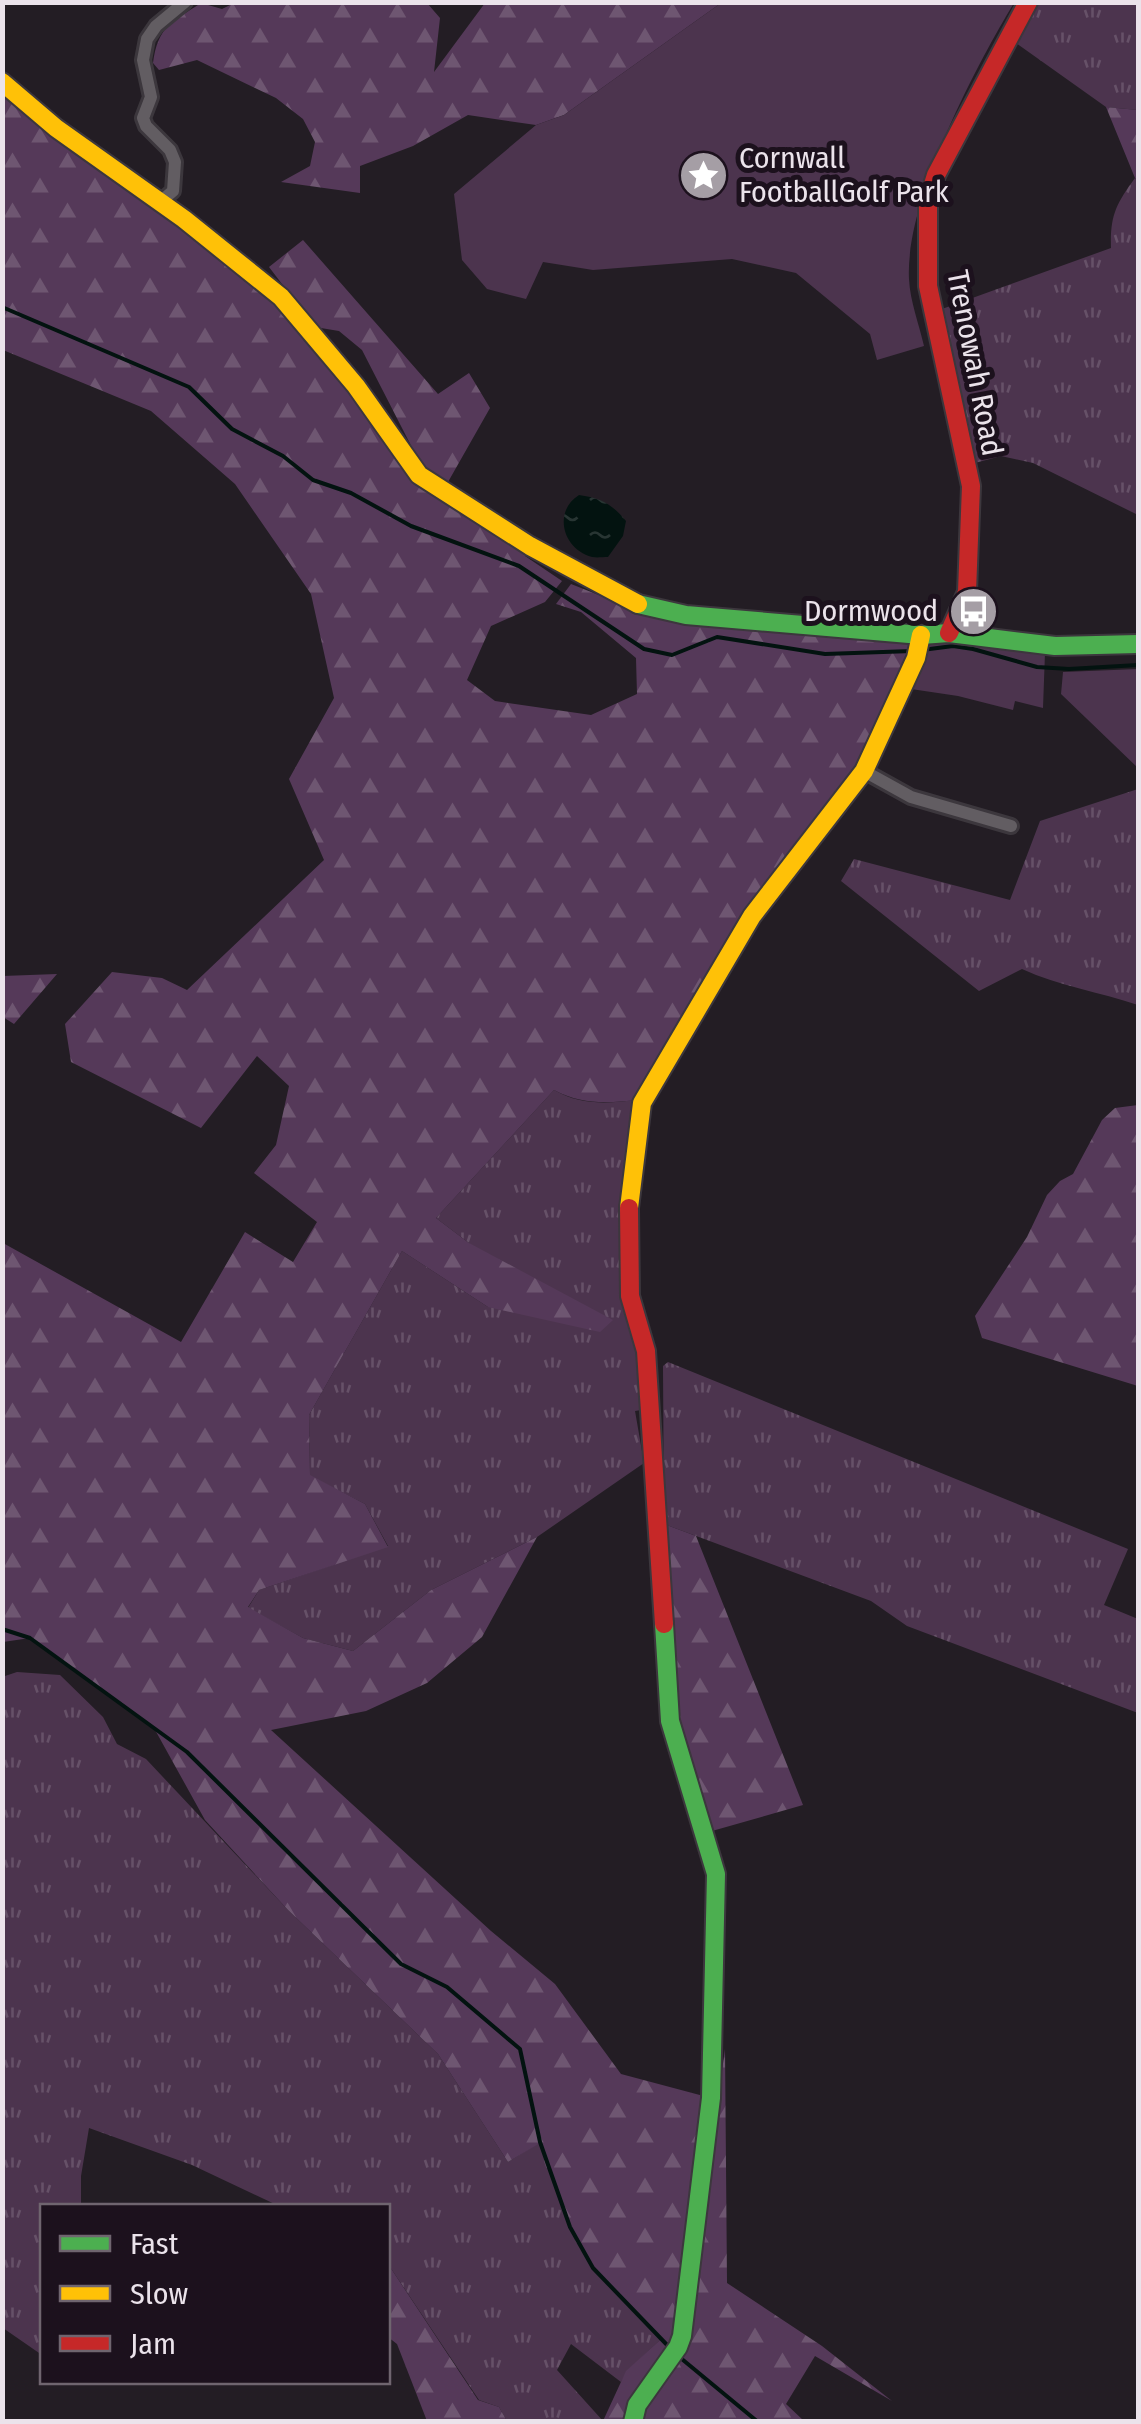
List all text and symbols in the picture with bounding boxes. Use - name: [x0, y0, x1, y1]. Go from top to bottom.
- place label: Cornwall FootballGolf Park: [739, 140, 949, 210]
- place icon: Cornwall FootballGolf Park: [678, 149, 730, 201]
- street label: Trenowah Road: [939, 267, 1011, 459]
- bus stop icon: Dormwood: [947, 585, 999, 637]
- place label: Dormwood: [804, 593, 938, 629]
- legend: [40, 2204, 390, 2384]
- text: Fast: [130, 2226, 179, 2262]
- text: Slow: [130, 2276, 188, 2312]
- text: Jam: [130, 2326, 176, 2362]

